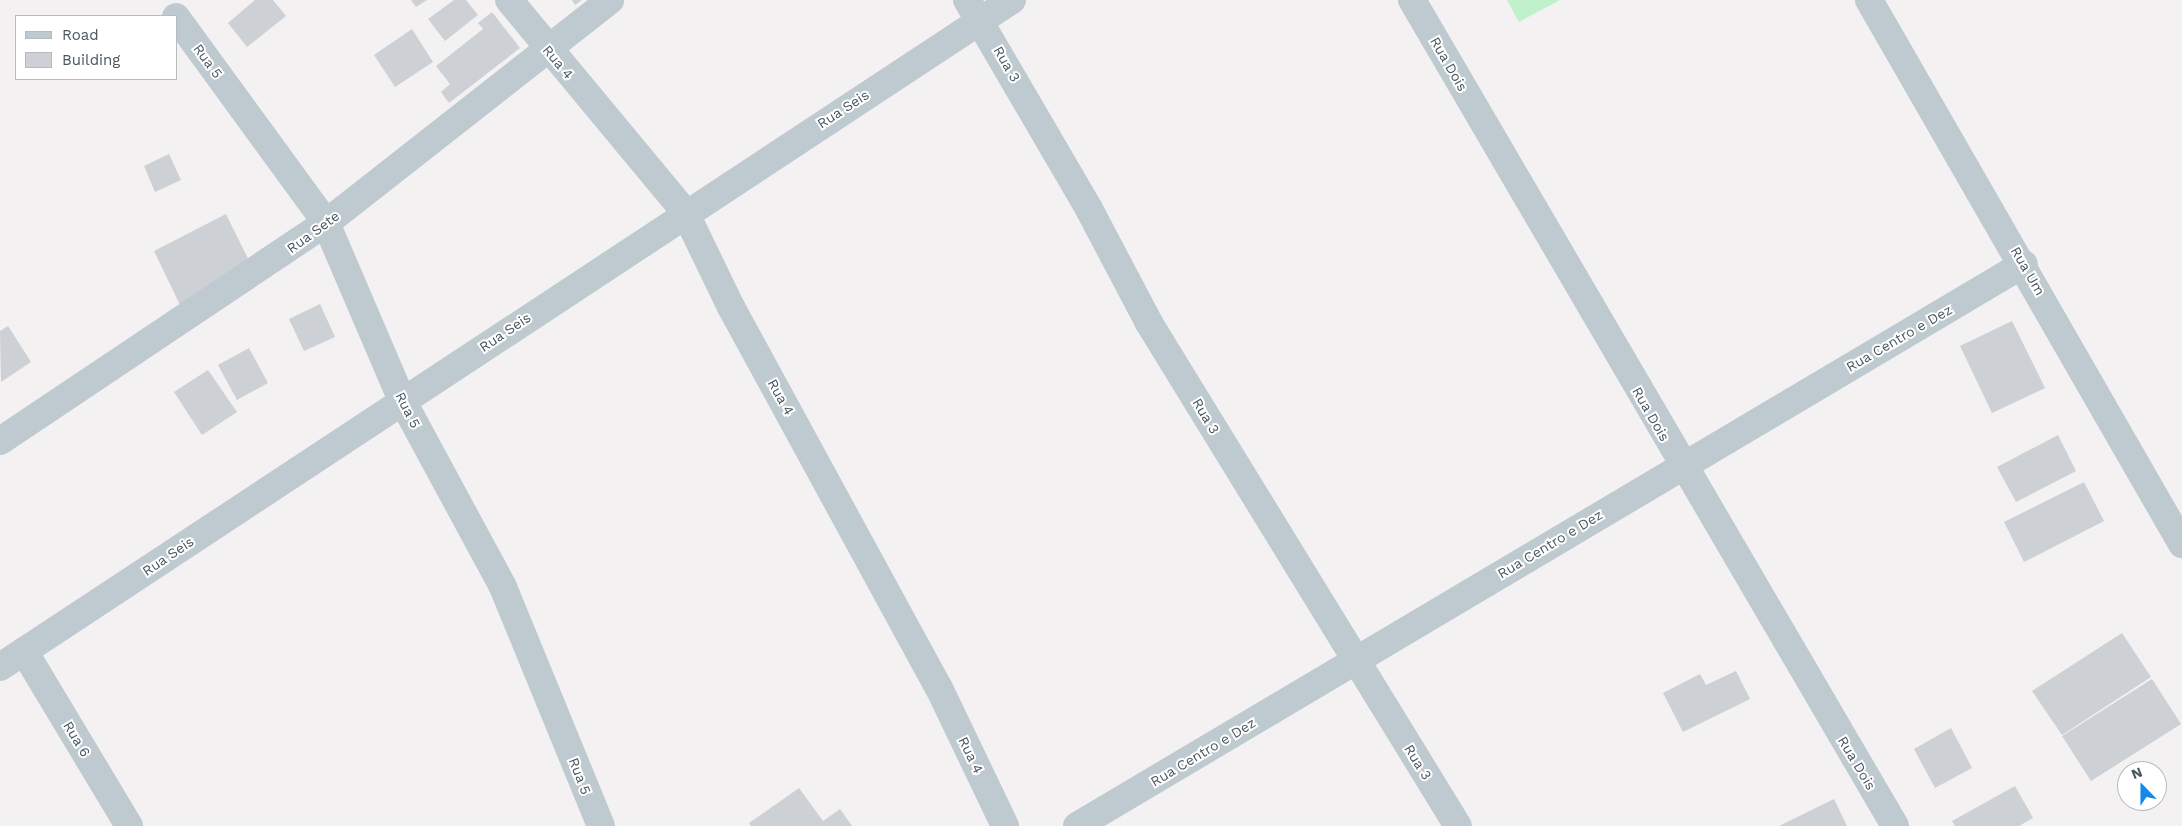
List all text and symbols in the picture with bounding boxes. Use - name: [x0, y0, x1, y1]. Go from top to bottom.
- legend: [15, 15, 178, 80]
- text: Road: [62, 26, 99, 44]
- street label: Rua Dois: [1427, 34, 1471, 94]
- street label: Rua 5: [190, 40, 226, 82]
- street label: Rua 4: [539, 42, 577, 82]
- street label: Rua 3: [990, 43, 1024, 85]
- text: Building: [62, 51, 120, 69]
- street label: Rua Seis: [814, 86, 872, 132]
- street label: Rua Sete: [283, 207, 343, 257]
- street label: Rua Um: [2007, 244, 2049, 298]
- street label: Rua Centro e Dez: [1843, 301, 1955, 375]
- street label: Rua Seis: [476, 309, 534, 355]
- street label: Rua 4: [764, 376, 798, 418]
- street label: Rua Dois: [1629, 384, 1673, 444]
- street label: Rua 5: [392, 389, 424, 431]
- street label: Rua 3: [1189, 395, 1223, 437]
- street label: Rua Centro e Dez: [1494, 506, 1606, 582]
- street label: Rua Seis: [139, 533, 197, 579]
- street label: Rua Centro e Dez: [1147, 714, 1259, 790]
- street label: Rua 6: [60, 718, 94, 760]
- street label: Rua Dois: [1834, 733, 1880, 793]
- street label: Rua 4: [955, 734, 987, 776]
- street label: Rua 3: [1401, 741, 1435, 783]
- street label: Rua 5: [565, 755, 595, 797]
- north arrow: [2117, 761, 2167, 811]
- text: N: [2129, 764, 2145, 782]

